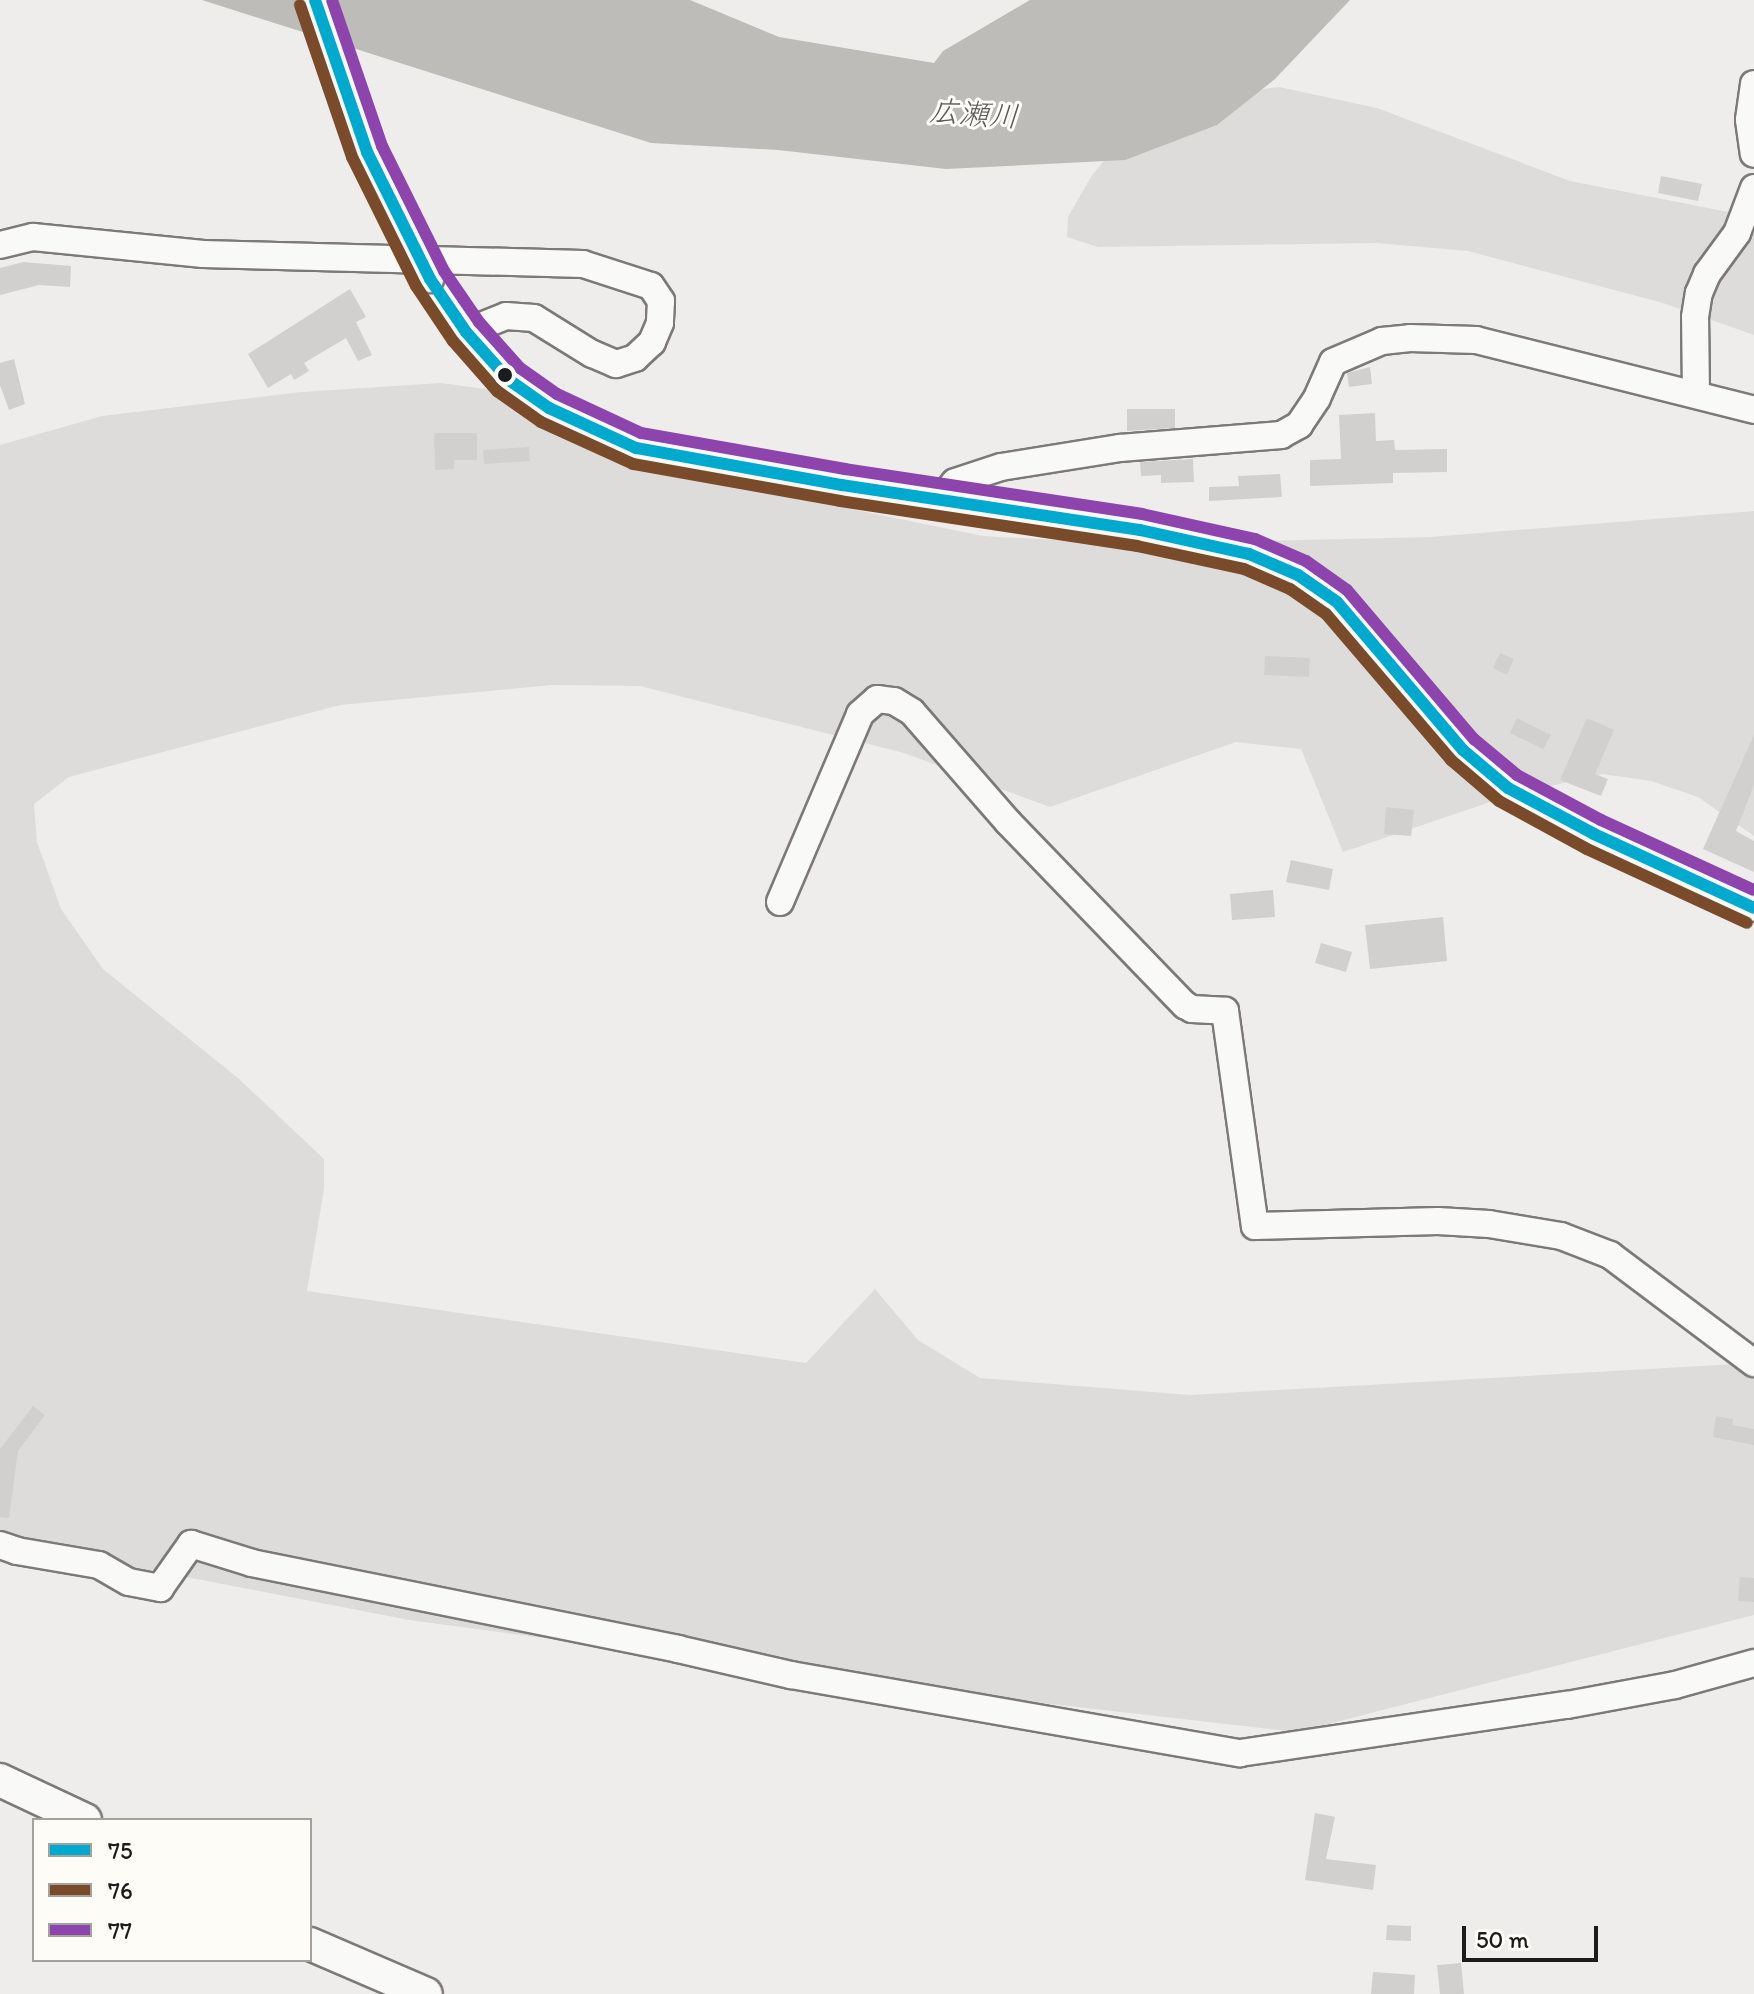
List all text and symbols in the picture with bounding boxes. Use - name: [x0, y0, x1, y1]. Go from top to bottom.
- water label: 広瀬川: [928, 93, 1020, 135]
- unlabelled marker: [497, 367, 513, 383]
- legend: [32, 1818, 312, 1962]
- text: 75: [108, 1836, 133, 1865]
- text: 76: [108, 1876, 133, 1905]
- scale bar: [1466, 1910, 1602, 1960]
- text: 77: [108, 1916, 132, 1945]
- text: 50 m: [1476, 1925, 1529, 1954]

